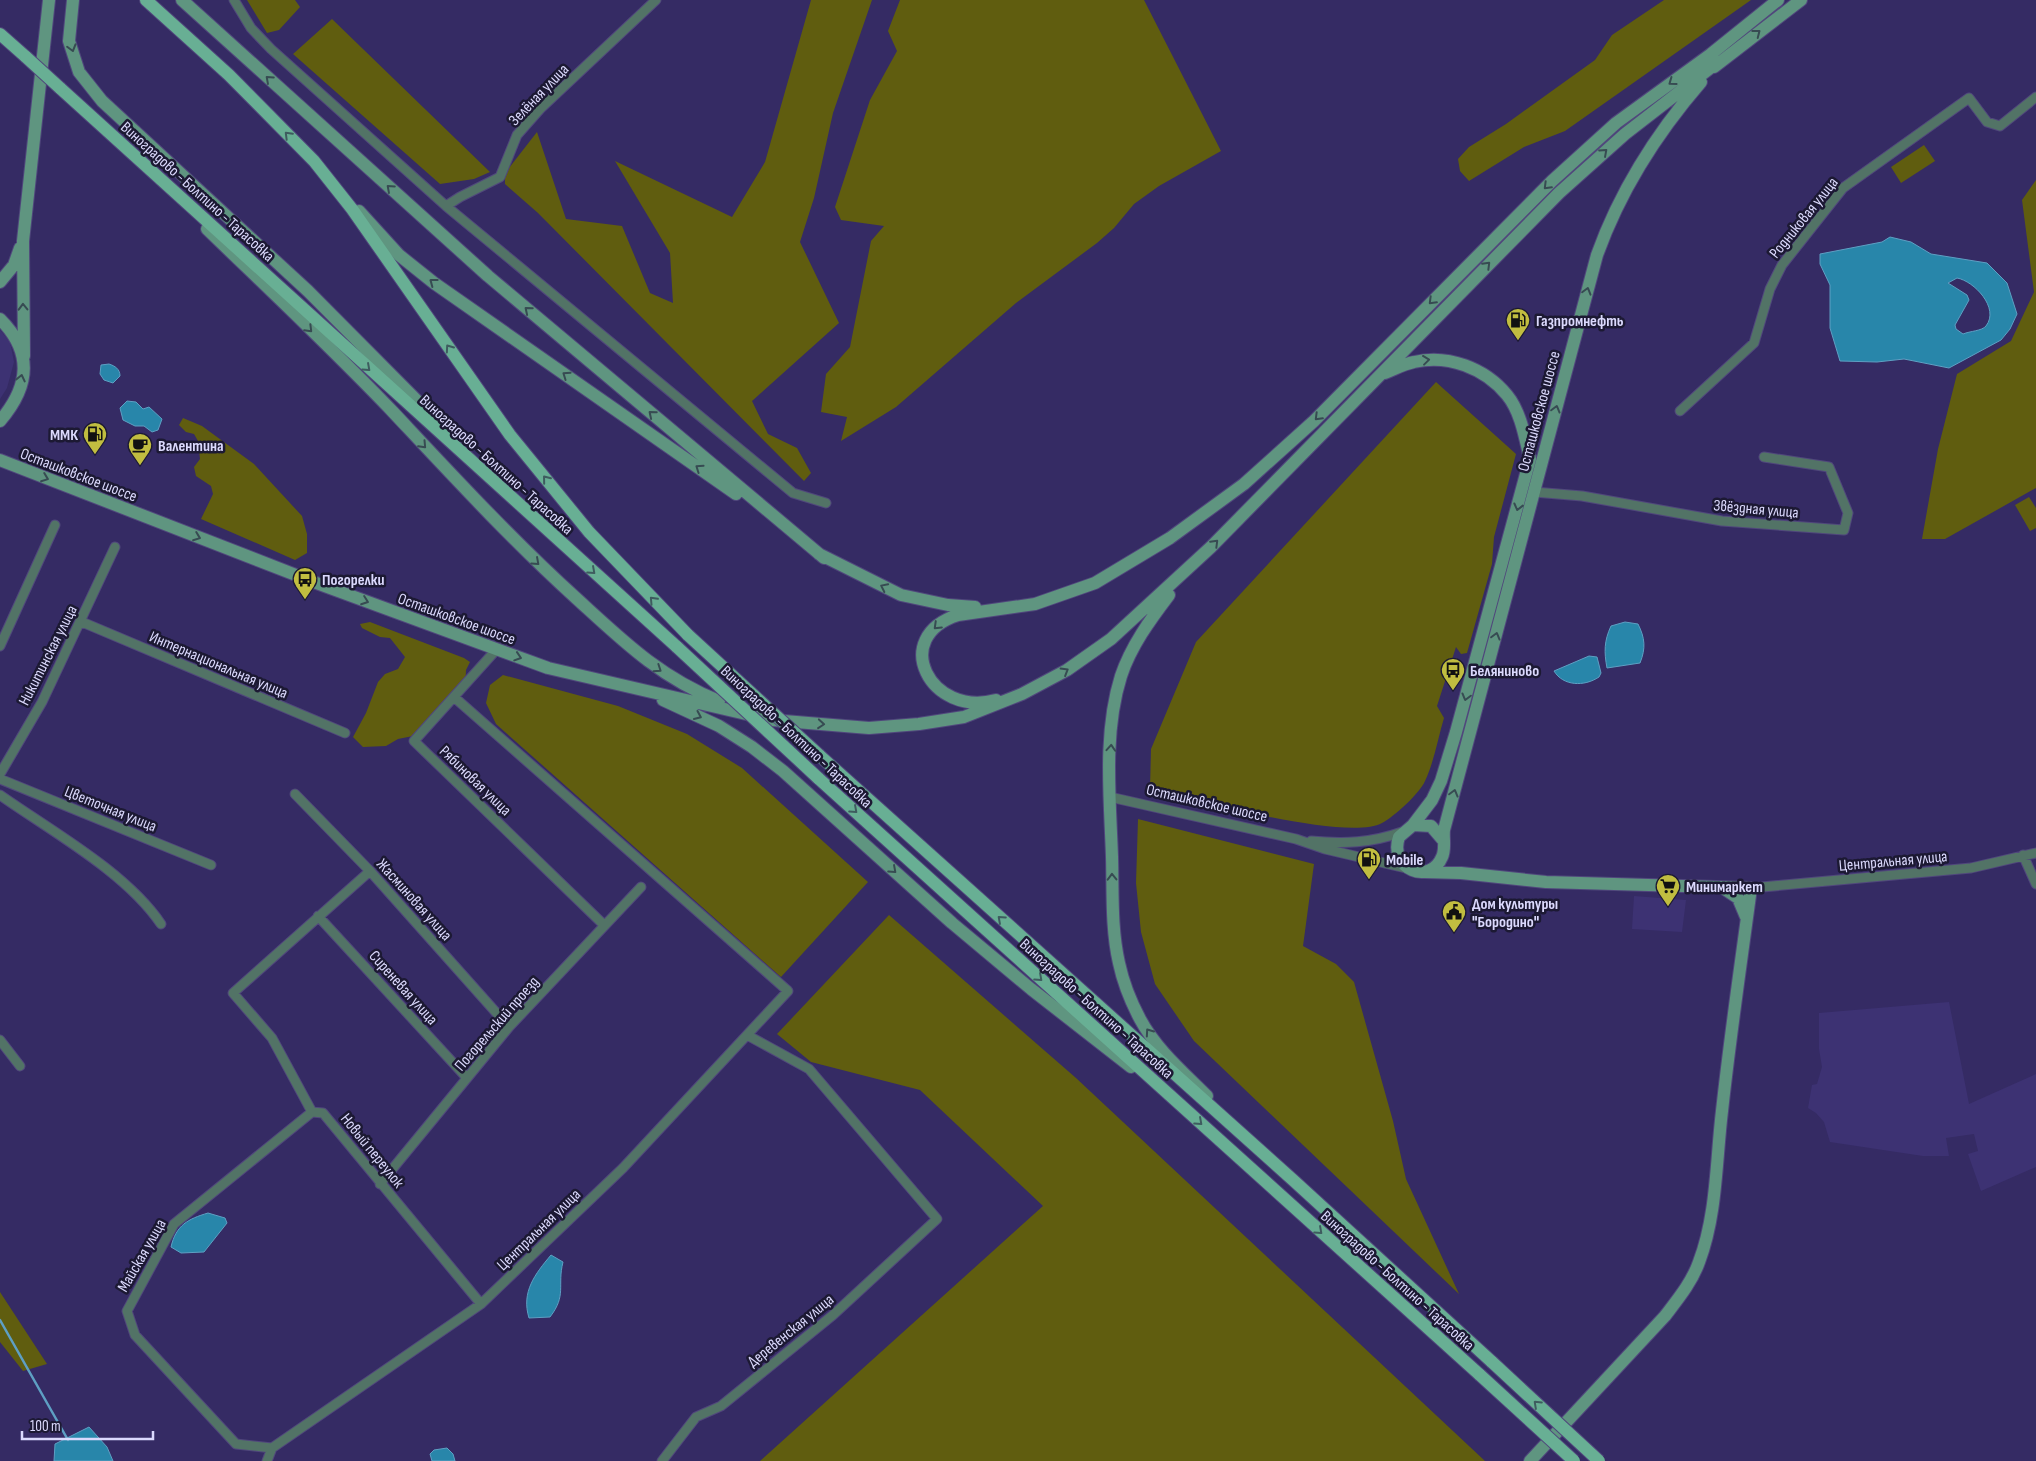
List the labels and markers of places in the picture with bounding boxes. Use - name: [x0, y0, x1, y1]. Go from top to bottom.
- fuel station icon: Газпромнефть: [1505, 307, 1531, 341]
- place label: Газпромнефть: [1536, 312, 1624, 331]
- fuel station icon: ММК: [82, 421, 108, 455]
- place label: ММК: [50, 426, 78, 445]
- cafe icon: Валентина: [127, 432, 153, 466]
- place label: Валентина: [158, 437, 223, 456]
- bus stop icon: Погорелки: [292, 566, 318, 600]
- place label: Погорелки: [322, 571, 384, 590]
- bus stop icon: Беляниново: [1440, 657, 1466, 691]
- place label: Беляниново: [1470, 662, 1539, 681]
- fuel station icon: Mobile: [1356, 846, 1382, 880]
- place label: Mobile: [1386, 851, 1424, 870]
- supermarket icon: Минимаркет: [1655, 873, 1681, 907]
- place label: Минимаркет: [1686, 878, 1763, 897]
- place label: Дом культуры "Бородино": [1472, 895, 1558, 932]
- public building icon: Дом культуры "Бородино": [1441, 899, 1467, 933]

